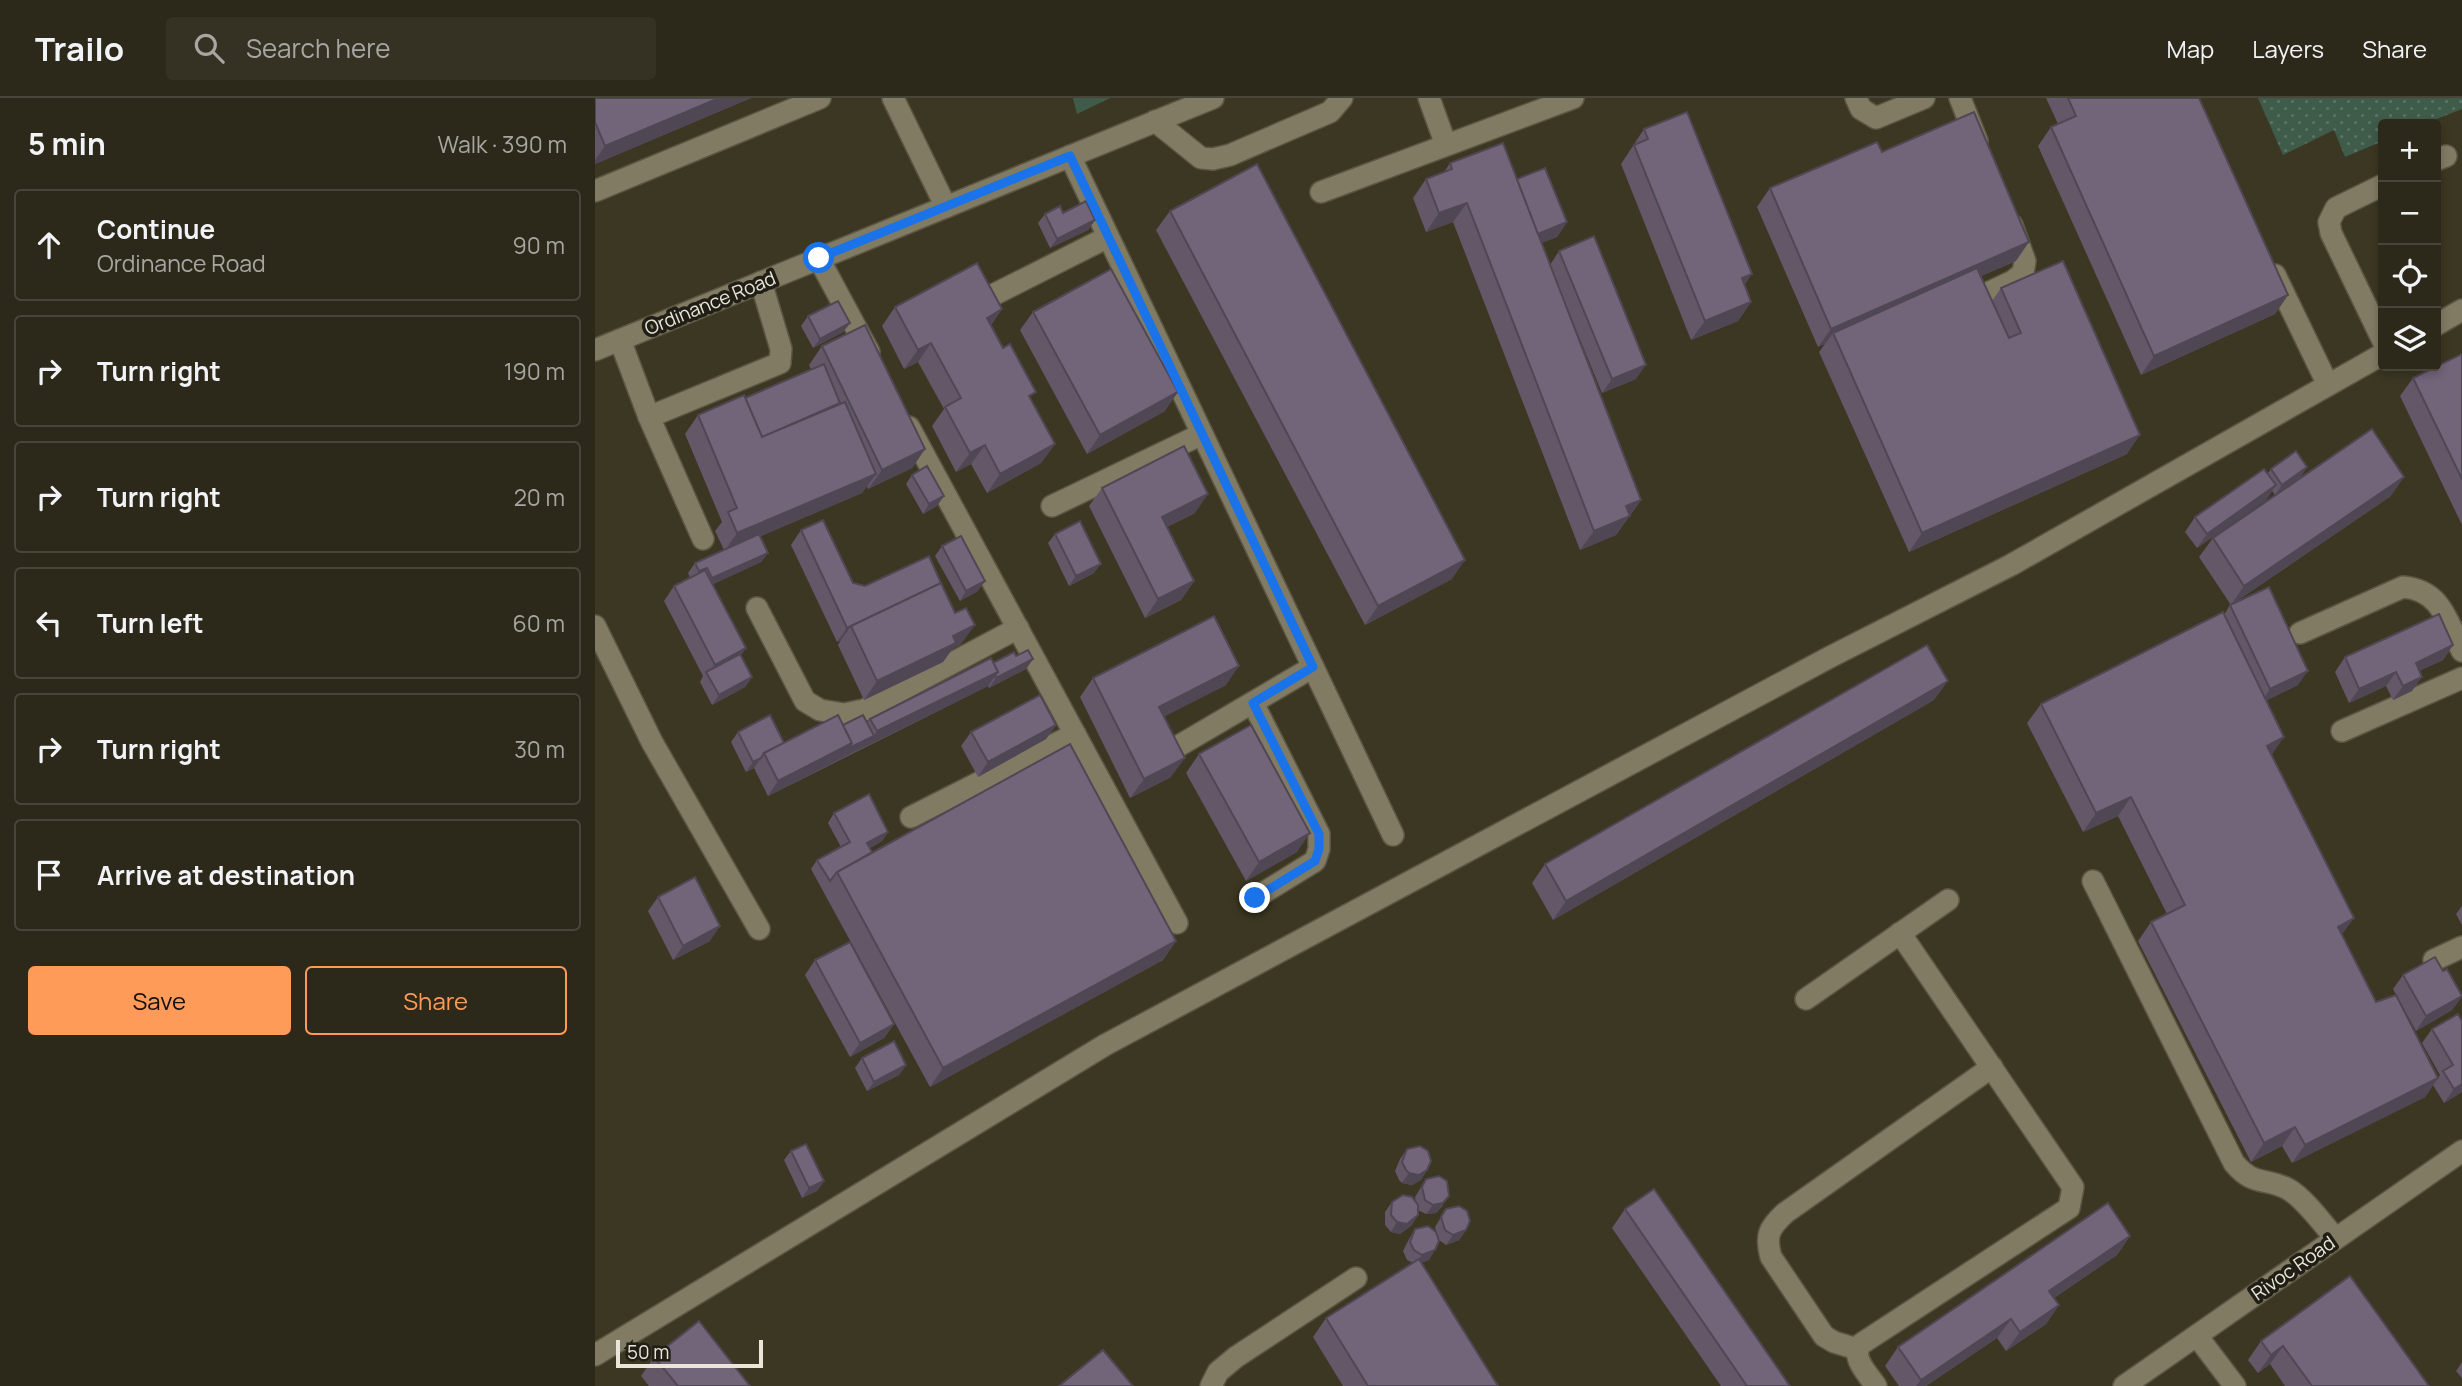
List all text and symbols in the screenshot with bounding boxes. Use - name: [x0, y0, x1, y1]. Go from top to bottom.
- search box: [166, 17, 656, 80]
- text: Trailo: [35, 26, 124, 71]
- icon: search: [190, 29, 228, 67]
- text: Search here: [246, 30, 391, 66]
- text: Map: [2167, 32, 2214, 65]
- text: Layers: [2252, 32, 2324, 65]
- text: Share: [2362, 32, 2427, 65]
- map controls: [2378, 119, 2441, 371]
- button: +: [2378, 119, 2441, 182]
- text: 5 min: [28, 123, 106, 164]
- text: Walk · 390 m: [437, 128, 567, 160]
- button: −: [2378, 182, 2441, 245]
- text: Continue: [97, 211, 215, 247]
- icon: ahead: [30, 226, 68, 264]
- text: 90 m: [513, 229, 565, 261]
- route start: [803, 242, 834, 273]
- button: locate: [2378, 245, 2441, 308]
- text: Ordinance Road: [97, 247, 266, 279]
- street label: Ordinance Road: [641, 265, 779, 341]
- button: layers: [2378, 308, 2441, 371]
- icon: right: [30, 352, 68, 390]
- text: Turn right: [97, 353, 221, 389]
- text: 190 m: [504, 355, 565, 387]
- icon: right: [30, 478, 68, 516]
- text: Turn right: [97, 479, 221, 515]
- text: 20 m: [514, 481, 565, 513]
- icon: left: [30, 604, 68, 642]
- text: Turn left: [97, 605, 204, 641]
- text: 60 m: [513, 607, 565, 639]
- icon: right: [30, 730, 68, 768]
- text: Turn right: [97, 731, 221, 767]
- text: 30 m: [514, 733, 565, 765]
- icon: arrive: [30, 856, 68, 894]
- text: Arrive at destination: [97, 857, 355, 893]
- route end: [1239, 882, 1270, 913]
- button: Save: [28, 966, 291, 1035]
- button: Share: [305, 966, 567, 1035]
- street label: Rivoc Road: [2246, 1230, 2340, 1306]
- scale bar: [616, 1337, 763, 1369]
- text: 50 m: [627, 1339, 669, 1365]

